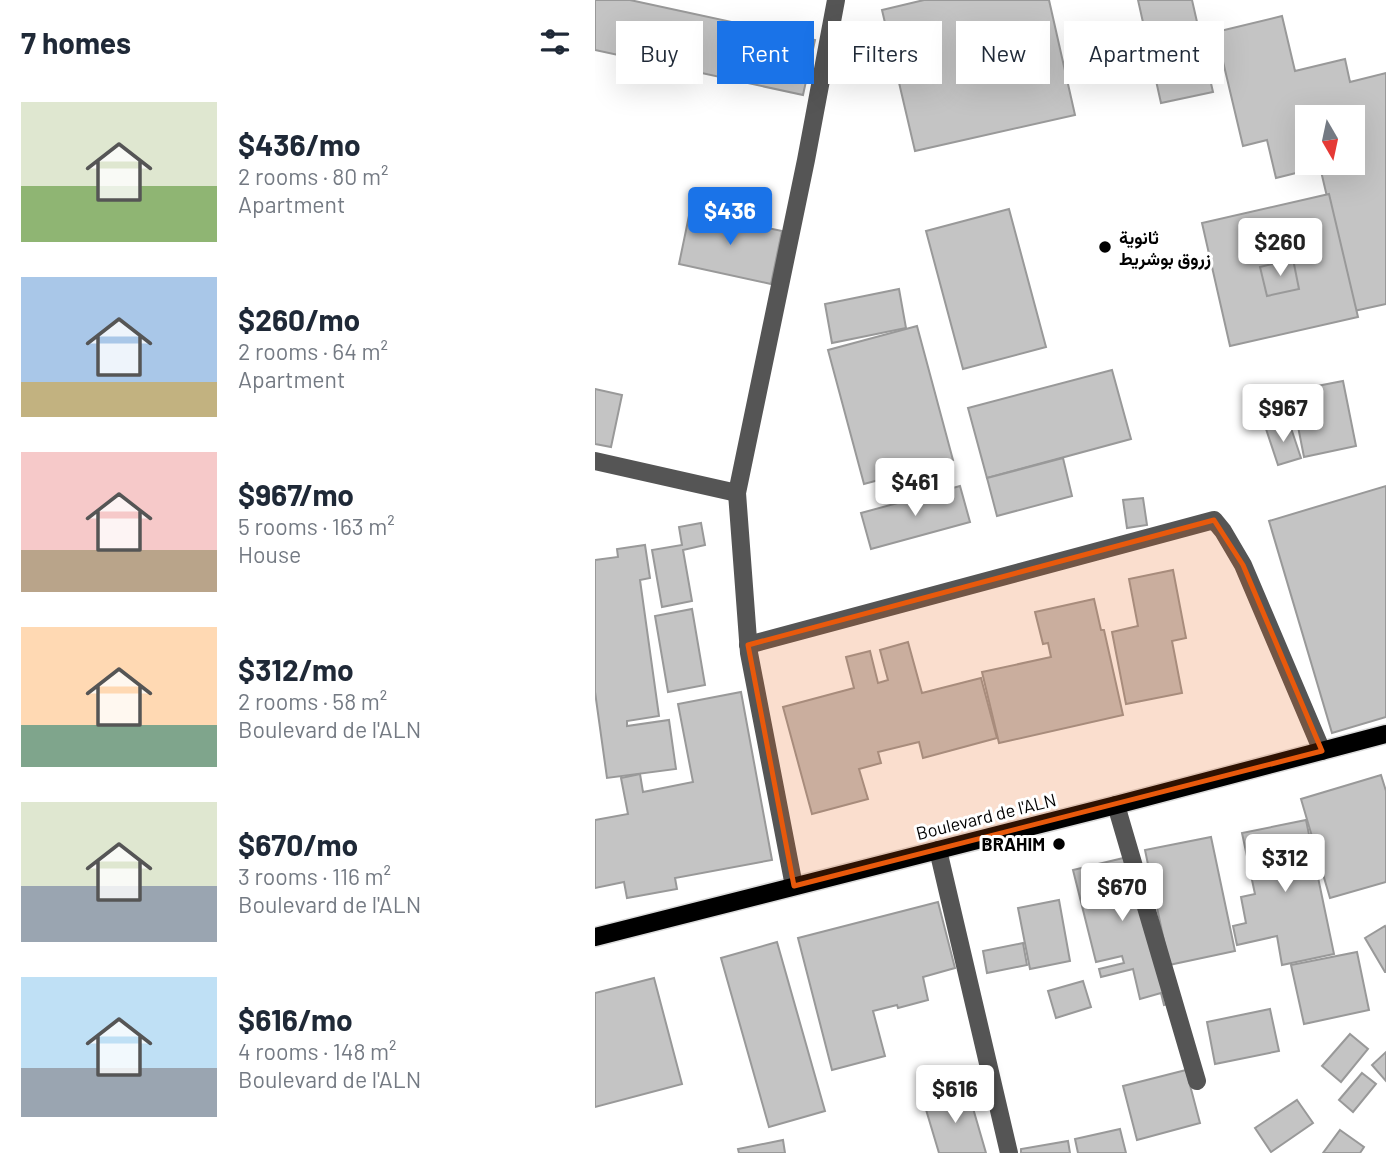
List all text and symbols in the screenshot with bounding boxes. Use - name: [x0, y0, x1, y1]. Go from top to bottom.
- chip: Buy: [616, 21, 703, 84]
- chip: Rent: [717, 21, 814, 84]
- chip: Filters: [828, 21, 942, 84]
- chip: New: [956, 21, 1050, 84]
- chip: Apartment: [1064, 21, 1224, 84]
- icon: filters: [536, 23, 574, 61]
- text: 7 homes: [21, 24, 131, 60]
- north arrow: [1295, 105, 1365, 175]
- map controls: [1295, 105, 1365, 175]
- text: $436/mo: [238, 126, 361, 162]
- icon: home: [77, 130, 161, 214]
- text: 2 rooms · 80 m²: [238, 162, 388, 190]
- pin: $436: [689, 188, 771, 247]
- text: Apartment: [238, 190, 345, 218]
- text: $436: [704, 196, 756, 224]
- pin: $260: [1239, 218, 1321, 278]
- place label: ثانوية زروق بوشريط: [1119, 226, 1211, 270]
- text: $260: [1254, 227, 1306, 255]
- marker: ثانوية زروق بوشريط: [1097, 239, 1113, 255]
- text: $260/mo: [238, 301, 360, 337]
- icon: home: [77, 305, 161, 389]
- text: 2 rooms · 64 m²: [238, 337, 388, 365]
- text: Apartment: [238, 365, 345, 393]
- pin: $967: [1242, 384, 1324, 444]
- text: $967: [1258, 393, 1308, 421]
- pin: $461: [874, 458, 956, 518]
- text: $461: [891, 467, 939, 495]
- text: $967/mo: [238, 476, 354, 512]
- icon: home: [77, 480, 161, 564]
- text: 5 rooms · 163 m²: [238, 512, 395, 540]
- text: House: [238, 540, 301, 568]
- text: $312/mo: [238, 651, 354, 687]
- icon: home: [77, 655, 161, 739]
- text: 2 rooms · 58 m²: [238, 687, 387, 715]
- text: Boulevard de l'ALN: [238, 715, 421, 743]
- street label: Boulevard de l'ALN: [914, 788, 1058, 844]
- text: $670/mo: [238, 826, 358, 862]
- icon: home: [77, 830, 161, 914]
- place label: BRAHIM: [982, 833, 1045, 855]
- pin: $312: [1244, 834, 1326, 894]
- marker: BRAHIM: [1051, 836, 1067, 852]
- text: $312: [1262, 843, 1308, 871]
- text: 3 rooms · 116 m²: [238, 862, 391, 890]
- pin: $670: [1081, 864, 1163, 923]
- text: $670: [1097, 872, 1147, 900]
- text: Boulevard de l'ALN: [238, 890, 421, 918]
- text: $616/mo: [238, 1001, 353, 1037]
- icon: home: [77, 1005, 161, 1089]
- text: 4 rooms · 148 m²: [238, 1037, 397, 1065]
- text: Boulevard de l'ALN: [238, 1065, 421, 1093]
- pin: $616: [914, 1066, 996, 1125]
- text: $616: [932, 1074, 978, 1102]

